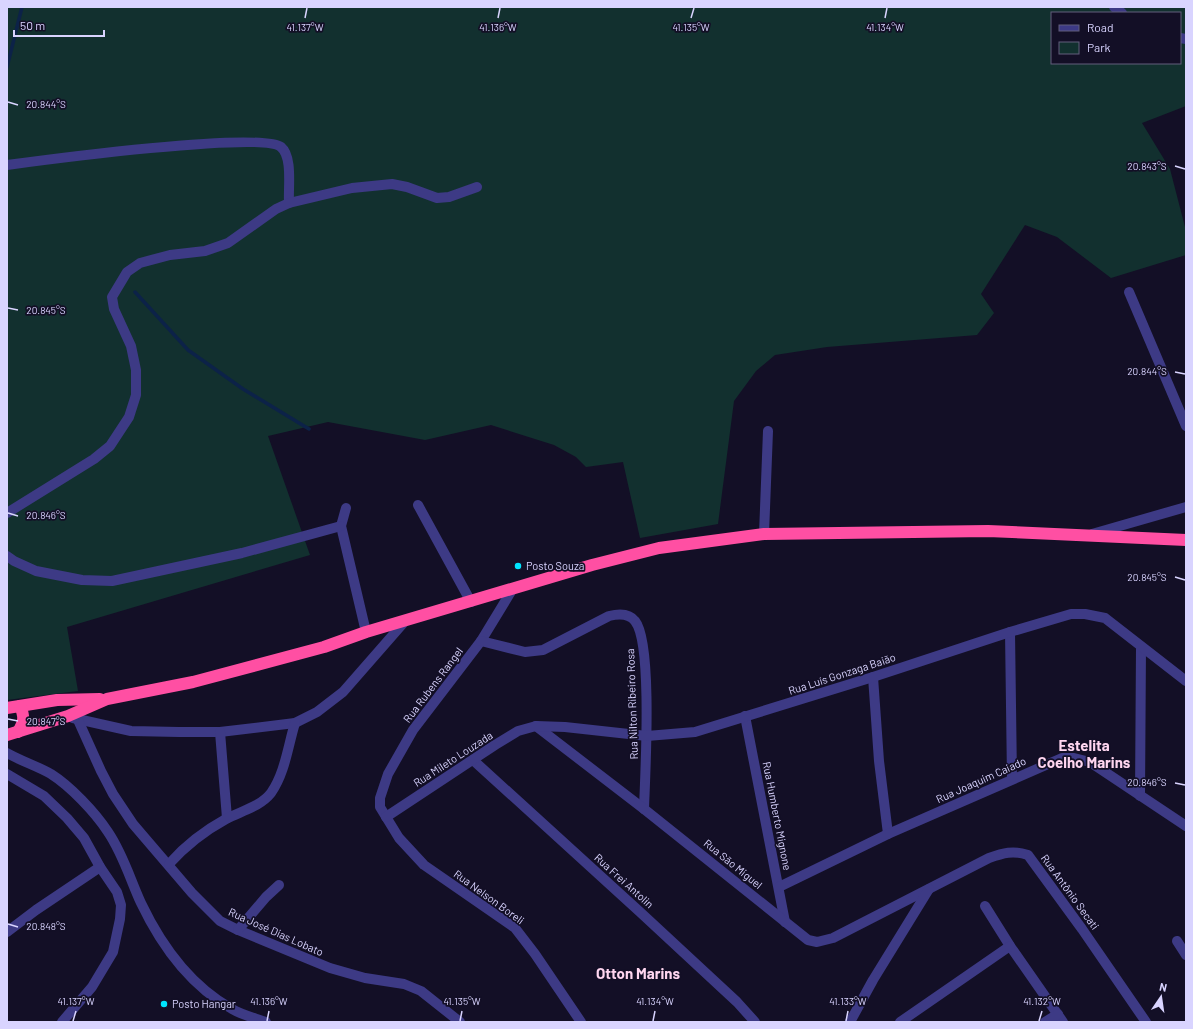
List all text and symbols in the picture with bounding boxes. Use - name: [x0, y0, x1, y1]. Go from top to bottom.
- scale bar: [14, 12, 104, 38]
- legend: [1051, 12, 1181, 64]
- text: 50 m: [20, 18, 45, 32]
- text: Road: [1087, 20, 1114, 34]
- text: 41.137°W: [287, 21, 324, 33]
- text: 41.136°W: [479, 21, 517, 33]
- text: 41.135°W: [672, 21, 710, 33]
- text: 41.134°W: [866, 21, 904, 33]
- text: Park: [1087, 40, 1111, 54]
- text: 20.844°S: [26, 98, 66, 110]
- text: 20.843°S: [1127, 160, 1167, 172]
- text: 20.845°S: [26, 304, 66, 316]
- text: 20.844°S: [1127, 365, 1167, 377]
- text: 20.846°S: [26, 509, 66, 521]
- place label: Posto Souza: [526, 559, 584, 572]
- marker: Posto Souza: [513, 561, 523, 571]
- text: 20.845°S: [1127, 571, 1167, 583]
- street label: Rua Rubens Rangel: [400, 645, 465, 725]
- street label: Rua Nilton Ribeiro Rosa: [623, 648, 640, 760]
- street label: Rua Luís Gonzaga Baião: [787, 650, 897, 697]
- text: 20.847°S: [27, 715, 65, 727]
- street label: Rua Mileto Louzada: [411, 728, 495, 789]
- district label: Estelita Coelho Marins: [1038, 736, 1131, 771]
- street label: Rua Joaquim Caiado: [934, 754, 1028, 805]
- street label: Rua Humberto Mignone: [761, 760, 794, 872]
- text: 20.846°S: [1127, 776, 1167, 788]
- street label: Rua São Miguel: [701, 836, 765, 891]
- street label: Rua Frei Antolin: [592, 851, 657, 911]
- street label: Rua Antônio Secati: [1039, 851, 1102, 932]
- street label: Rua Nelson Boreli: [452, 867, 527, 927]
- street label: Rua José Dias Lobato: [227, 905, 326, 958]
- text: 20.848°S: [26, 920, 66, 932]
- district label: Otton Marins: [596, 964, 681, 982]
- north arrow: [1141, 977, 1181, 1017]
- text: N: [1158, 980, 1168, 994]
- text: 41.137°W: [58, 995, 95, 1007]
- text: 41.136°W: [250, 995, 288, 1007]
- text: 41.135°W: [443, 995, 481, 1007]
- text: 41.134°W: [636, 995, 674, 1007]
- text: 41.133°W: [829, 995, 867, 1007]
- text: 41.132°W: [1023, 995, 1061, 1007]
- place label: Posto Hangar: [172, 997, 236, 1010]
- marker: Posto Hangar: [159, 999, 169, 1009]

